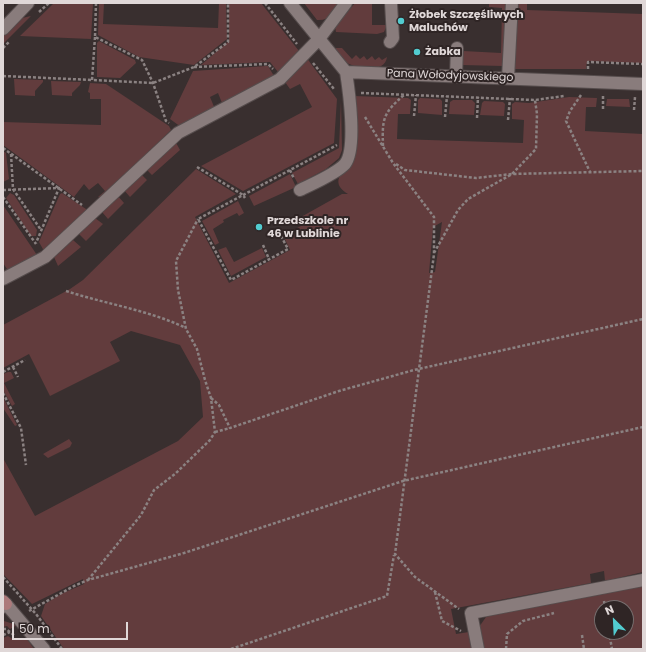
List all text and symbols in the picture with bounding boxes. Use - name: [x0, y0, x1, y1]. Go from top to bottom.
- place label: Żłobek Szczęśliwych Maluchów: [409, 8, 524, 34]
- marker: Żłobek Szczęśliwych Maluchów: [396, 16, 406, 26]
- place label: Żabka: [425, 45, 461, 59]
- marker: Żabka: [412, 47, 422, 57]
- street label: Pana Wołodyjowskiego: [386, 67, 514, 85]
- place label: Przedszkole nr 46 w Lublinie: [267, 214, 348, 240]
- marker: Przedszkole nr 46 w Lublinie: [254, 222, 264, 232]
- north arrow: [594, 600, 634, 640]
- text: N: [602, 601, 617, 619]
- scale bar: [14, 614, 130, 640]
- text: 50 m: [19, 620, 50, 637]

